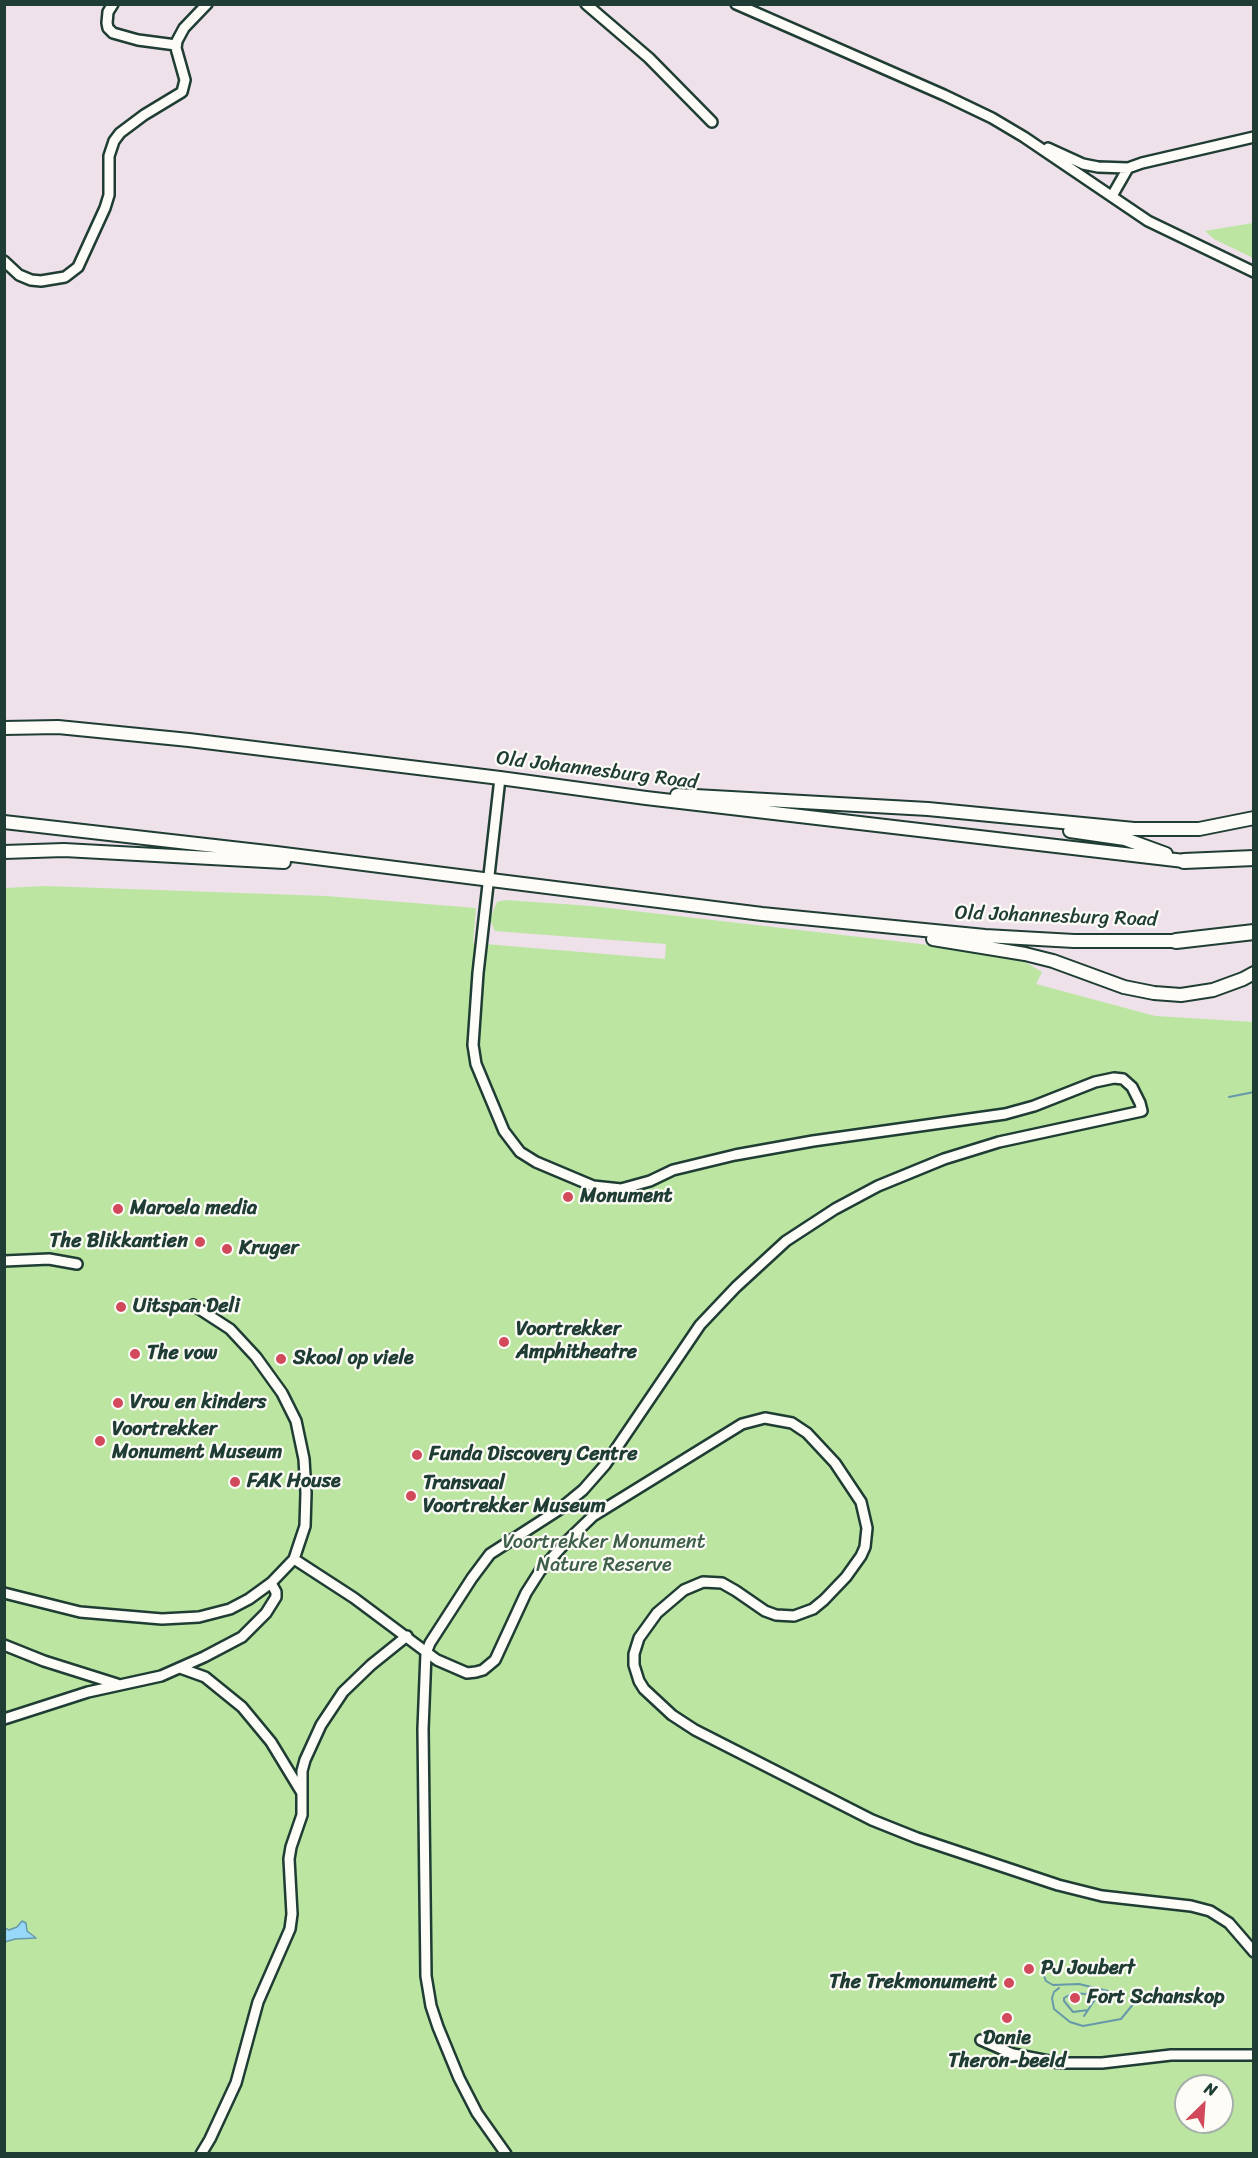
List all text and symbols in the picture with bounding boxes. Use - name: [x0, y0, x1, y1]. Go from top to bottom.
- street label: Old Johannesburg Road: [495, 747, 699, 795]
- street label: Old Johannesburg Road: [954, 901, 1158, 933]
- place label: Monument: [580, 1185, 673, 1209]
- marker: Monument: [561, 1190, 575, 1204]
- place label: Maroela media: [130, 1197, 257, 1221]
- marker: Maroela media: [111, 1202, 125, 1216]
- place label: The Blikkantien: [50, 1230, 188, 1254]
- marker: The Blikkantien: [193, 1235, 207, 1249]
- place label: Kruger: [239, 1237, 299, 1261]
- marker: Kruger: [220, 1242, 234, 1256]
- place label: Uitspan Deli: [133, 1295, 240, 1319]
- marker: Uitspan Deli: [114, 1300, 128, 1314]
- place label: Voortrekker Amphitheatre: [516, 1318, 637, 1365]
- marker: Voortrekker Amphitheatre: [497, 1335, 511, 1349]
- place label: The vow: [147, 1342, 217, 1366]
- marker: The vow: [128, 1347, 142, 1361]
- place label: Skool op viele: [293, 1347, 414, 1371]
- marker: Skool op viele: [274, 1352, 288, 1366]
- place label: Vrou en kinders: [130, 1391, 266, 1415]
- marker: Vrou en kinders: [111, 1396, 125, 1410]
- place label: Voortrekker Monument Museum: [112, 1418, 282, 1465]
- marker: Voortrekker Monument Museum: [93, 1434, 107, 1448]
- place label: Funda Discovery Centre: [429, 1443, 637, 1467]
- marker: Funda Discovery Centre: [410, 1448, 424, 1462]
- place label: FAK House: [247, 1470, 341, 1494]
- place label: Transvaal Voortrekker Museum: [423, 1472, 606, 1519]
- marker: FAK House: [228, 1475, 242, 1489]
- marker: Transvaal Voortrekker Museum: [404, 1489, 418, 1503]
- park label: Voortrekker Monument Nature Reserve: [503, 1531, 705, 1578]
- place label: PJ Joubert: [1041, 1957, 1135, 1981]
- marker: PJ Joubert: [1022, 1962, 1036, 1976]
- place label: The Trekmonument: [829, 1971, 997, 1995]
- marker: The Trekmonument: [1002, 1976, 1016, 1990]
- place label: Fort Schanskop: [1087, 1986, 1225, 2010]
- marker: Fort Schanskop: [1068, 1991, 1082, 2005]
- marker: Danie Theron-beeld: [1000, 2011, 1014, 2025]
- place label: Danie Theron-beeld: [948, 2027, 1066, 2074]
- north arrow: [1174, 2074, 1234, 2134]
- text: N: [1200, 2074, 1222, 2105]

